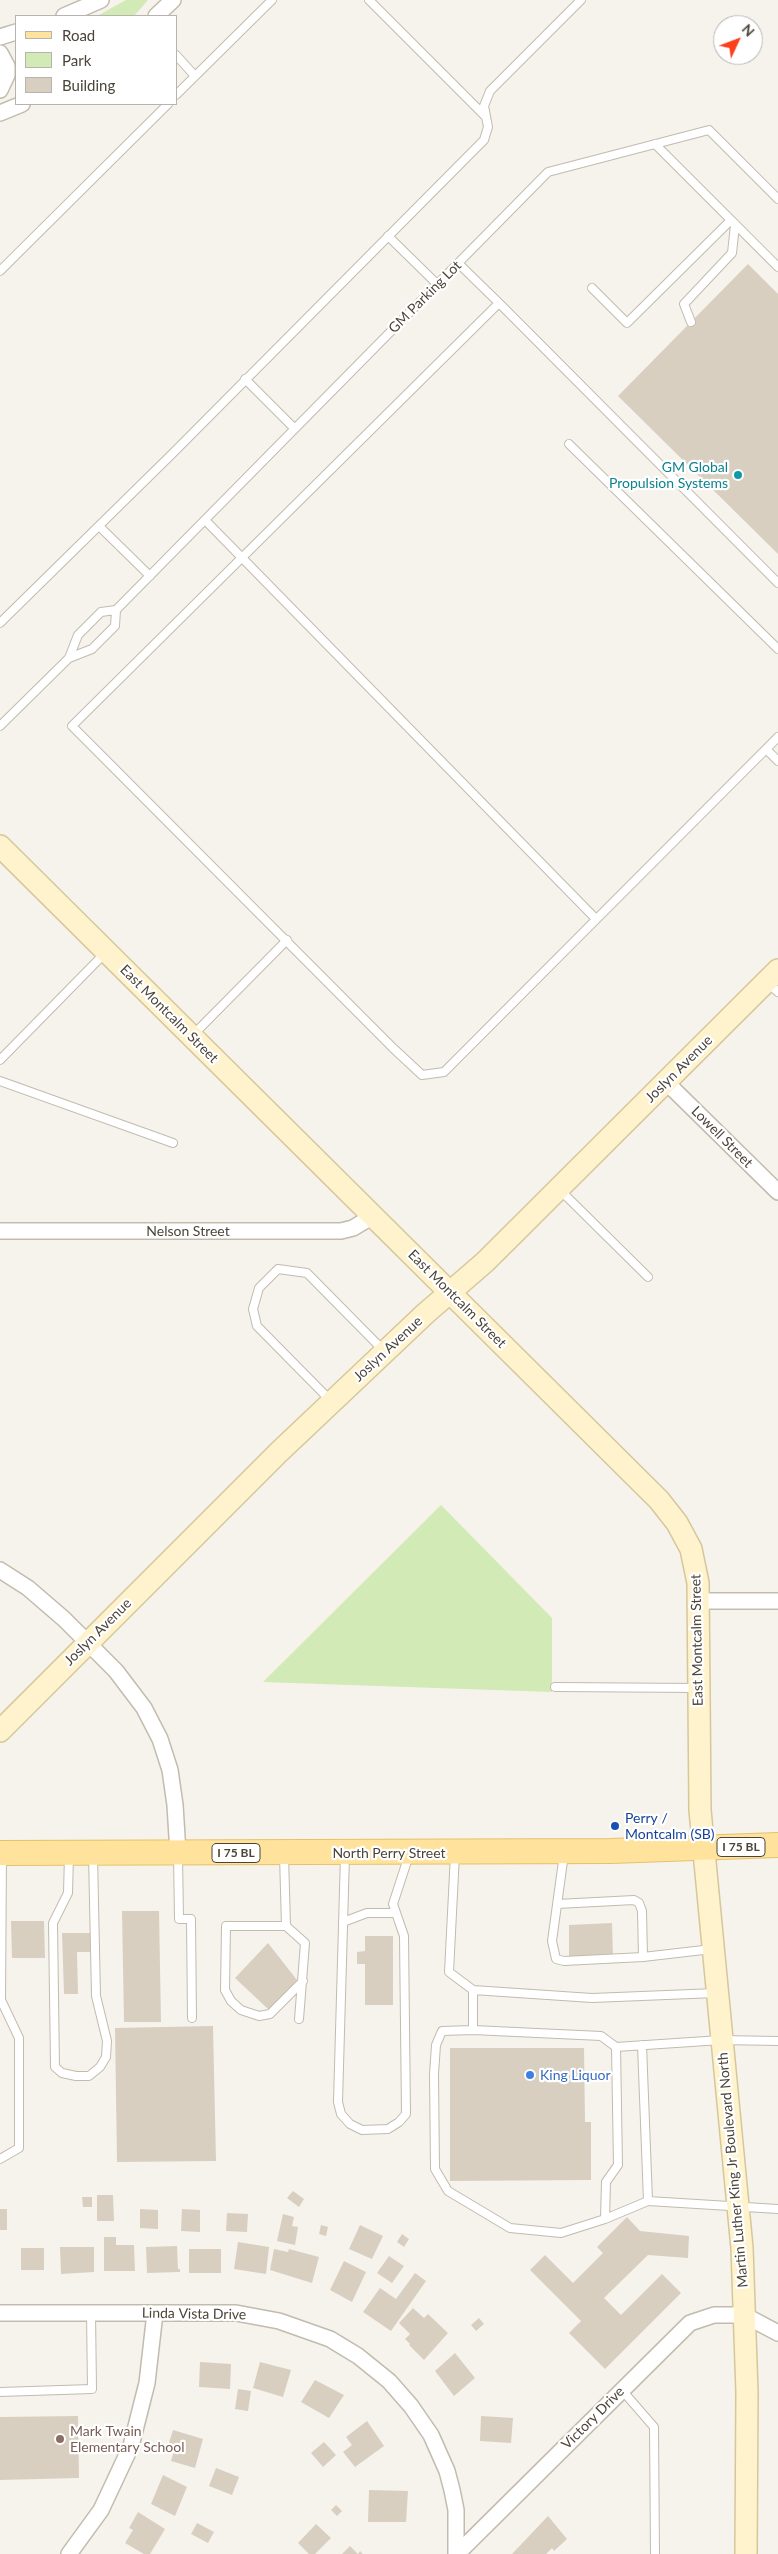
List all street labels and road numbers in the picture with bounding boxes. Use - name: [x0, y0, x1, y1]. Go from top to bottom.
- street label: GM Parking Lot: [385, 257, 465, 337]
- street label: East Montcalm Street: [116, 961, 222, 1067]
- street label: Joslyn Avenue: [642, 1032, 716, 1106]
- street label: Lowell Street: [688, 1103, 756, 1171]
- street label: Nelson Street: [146, 1223, 230, 1239]
- street label: East Montcalm Street: [404, 1246, 510, 1352]
- street label: Joslyn Avenue: [350, 1313, 426, 1385]
- street label: East Montcalm Street: [687, 1574, 707, 1706]
- street label: Joslyn Avenue: [61, 1595, 135, 1669]
- road number: I 75 BL: [717, 1838, 765, 1856]
- road number: I 75 BL: [212, 1844, 260, 1862]
- street label: North Perry Street: [332, 1845, 446, 1861]
- street label: Martin Luther King Jr Boulevard North: [714, 2052, 752, 2288]
- street label: Linda Vista Drive: [142, 2305, 246, 2323]
- street label: Victory Drive: [558, 2383, 628, 2453]

